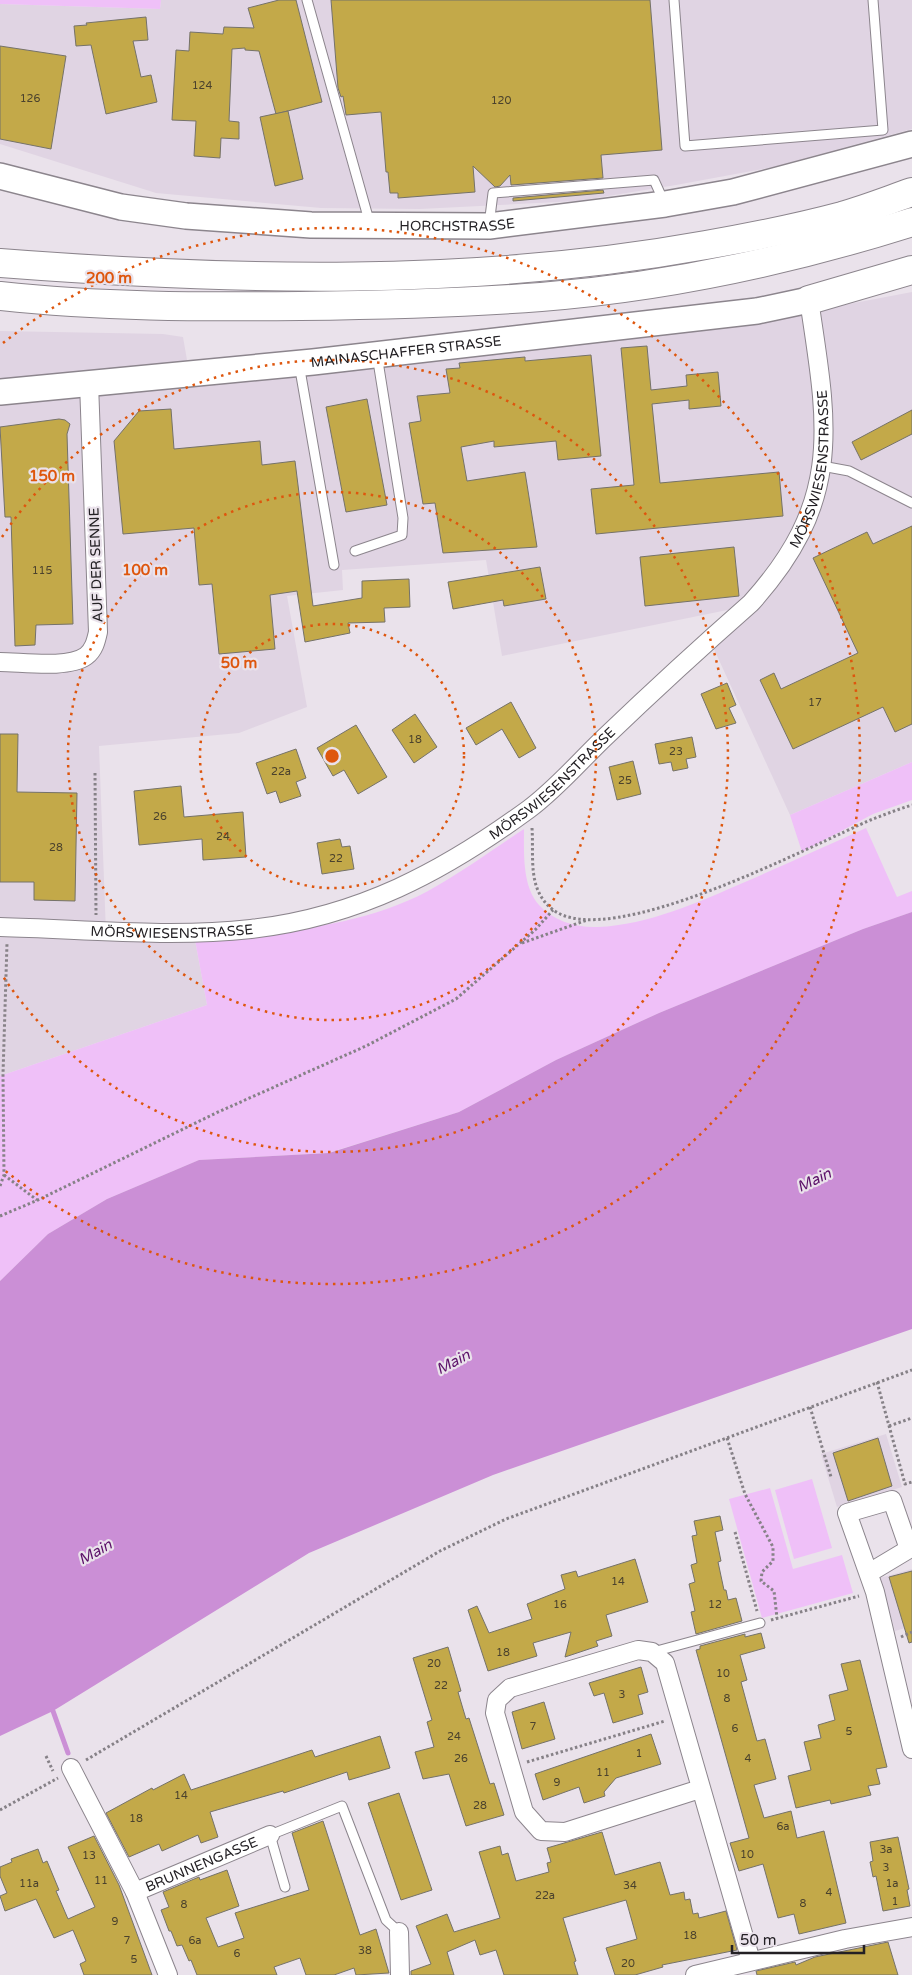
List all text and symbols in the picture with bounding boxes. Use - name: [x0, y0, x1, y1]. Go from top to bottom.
- house number: 124: [192, 79, 212, 92]
- house number: 126: [20, 92, 40, 105]
- house number: 120: [491, 94, 511, 107]
- street label: HORCHSTRASSE: [399, 214, 516, 234]
- text: 200 m: [86, 269, 132, 287]
- street label: MAINASCHAFFER STRASSE: [310, 332, 502, 371]
- street label: MÖRSWIESENSTRASSE: [786, 389, 832, 551]
- text: 150 m: [29, 467, 75, 485]
- street label: AUF DER SENNE: [85, 507, 107, 623]
- text: 100 m: [122, 561, 168, 579]
- house number: 115: [32, 564, 52, 577]
- text: 50 m: [221, 654, 257, 672]
- house number: 17: [808, 696, 822, 709]
- street label: MÖRSWIESENSTRASSE: [486, 723, 619, 843]
- house number: 18: [408, 733, 422, 746]
- house number: 23: [669, 745, 683, 758]
- centre of rings: [323, 747, 341, 765]
- house number: 22a: [271, 765, 291, 778]
- house number: 25: [618, 774, 632, 787]
- house number: 26: [153, 810, 167, 823]
- house number: 24: [216, 830, 230, 843]
- house number: 28: [49, 841, 63, 854]
- house number: 22: [329, 852, 343, 865]
- street label: MÖRSWIESENSTRASSE: [90, 920, 254, 941]
- water label: Main: [794, 1164, 835, 1196]
- water label: Main: [433, 1345, 474, 1378]
- water label: Main: [75, 1535, 116, 1569]
- house number: 14: [611, 1575, 625, 1588]
- house number: 16: [553, 1598, 567, 1611]
- house number: 12: [708, 1598, 722, 1611]
- house number: 18: [496, 1646, 510, 1659]
- house number: 20: [427, 1657, 441, 1670]
- house number: 10: [716, 1667, 730, 1680]
- house number: 22: [434, 1679, 448, 1692]
- house number: 3: [619, 1688, 626, 1701]
- house number: 8: [724, 1692, 731, 1705]
- house number: 7: [530, 1720, 537, 1733]
- house number: 6: [732, 1722, 739, 1735]
- house number: 5: [846, 1725, 853, 1738]
- house number: 24: [447, 1730, 461, 1743]
- house number: 1: [636, 1747, 642, 1760]
- house number: 26: [454, 1752, 468, 1765]
- house number: 4: [745, 1752, 752, 1765]
- house number: 11: [596, 1766, 610, 1779]
- house number: 9: [554, 1776, 561, 1789]
- house number: 14: [174, 1789, 188, 1802]
- house number: 28: [473, 1799, 487, 1812]
- house number: 18: [129, 1812, 143, 1825]
- house number: 6a: [776, 1820, 790, 1833]
- street label: BRUNNENGASSE: [143, 1833, 260, 1895]
- house number: 3a: [879, 1843, 893, 1856]
- house number: 10: [740, 1848, 754, 1861]
- house number: 13: [82, 1849, 96, 1862]
- house number: 3: [883, 1861, 890, 1874]
- house number: 11: [94, 1874, 108, 1887]
- house number: 11a: [19, 1877, 39, 1890]
- house number: 1a: [885, 1877, 899, 1890]
- house number: 34: [623, 1879, 637, 1892]
- house number: 4: [826, 1886, 833, 1899]
- house number: 22a: [535, 1889, 555, 1902]
- house number: 1: [892, 1895, 898, 1908]
- house number: 8: [800, 1897, 807, 1910]
- house number: 8: [181, 1898, 188, 1911]
- house number: 9: [112, 1915, 119, 1928]
- scale bar: [732, 1922, 864, 1954]
- house number: 18: [683, 1929, 697, 1942]
- text: 50 m: [740, 1931, 777, 1949]
- house number: 7: [124, 1934, 131, 1947]
- house number: 6a: [188, 1934, 202, 1947]
- house number: 38: [358, 1944, 372, 1957]
- house number: 6: [234, 1947, 241, 1960]
- house number: 5: [131, 1953, 138, 1966]
- house number: 20: [621, 1957, 635, 1970]

